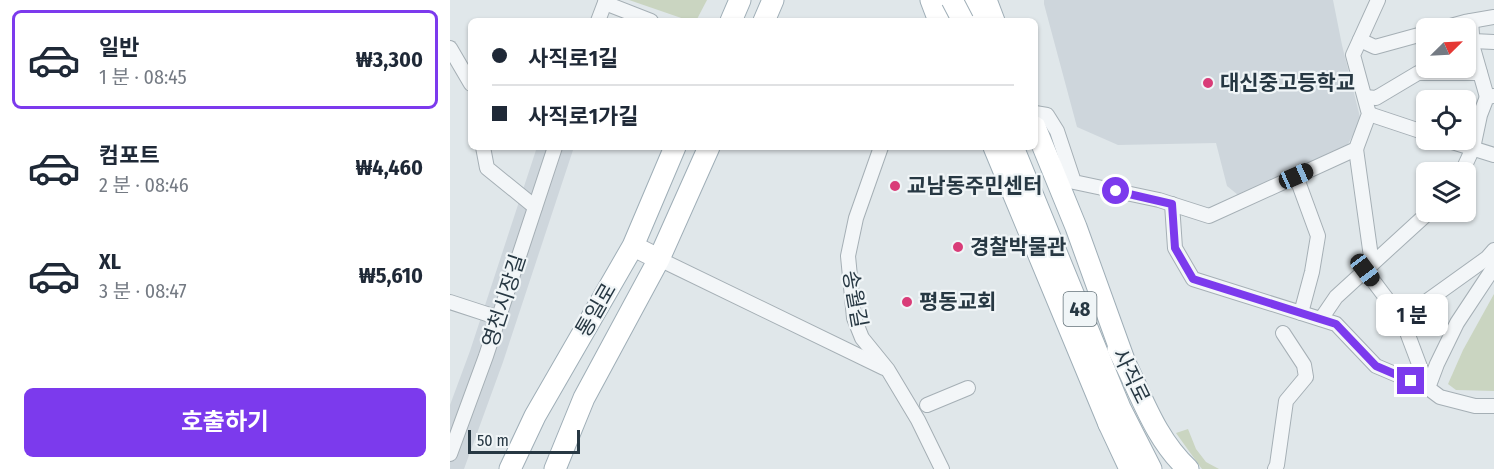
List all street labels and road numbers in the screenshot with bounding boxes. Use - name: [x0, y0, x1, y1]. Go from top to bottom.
- street label: 영천시장길: [477, 251, 531, 351]
- street label: 송월길: [837, 268, 873, 330]
- street label: 통일로: [570, 278, 622, 342]
- road number: 48: [1064, 292, 1096, 326]
- street label: 사직로: [1107, 344, 1155, 408]

